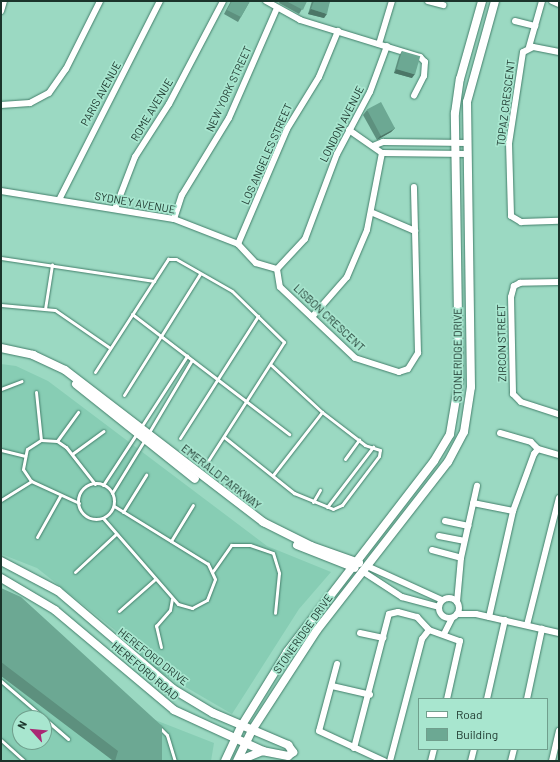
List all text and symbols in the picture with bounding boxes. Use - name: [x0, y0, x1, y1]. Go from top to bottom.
- street label: NEW YORK STREET: [203, 44, 255, 134]
- street label: TOPAZ CRESCENT: [494, 59, 518, 147]
- street label: PARIS AVENUE: [78, 60, 124, 128]
- street label: ROME AVENUE: [128, 76, 176, 144]
- street label: LONDON AVENUE: [317, 84, 367, 164]
- street label: LOS ANGELES STREET: [239, 101, 295, 207]
- street label: SYDNEY AVENUE: [94, 189, 176, 217]
- street label: LISBON CRESCENT: [291, 282, 367, 354]
- street label: ZIRCON STREET: [495, 304, 509, 382]
- street label: STONERIDGE DRIVE: [451, 308, 465, 402]
- street label: EMERALD PARKWAY: [179, 442, 263, 512]
- street label: STONERIDGE DRIVE: [271, 592, 335, 676]
- street label: HEREFORD DRIVE: [115, 626, 191, 688]
- street label: HEREFORD ROAD: [109, 639, 181, 703]
- legend: [418, 698, 548, 750]
- text: Road: [456, 707, 483, 721]
- north arrow: [12, 710, 52, 750]
- text: N: [14, 719, 29, 731]
- text: Building: [456, 727, 498, 741]

